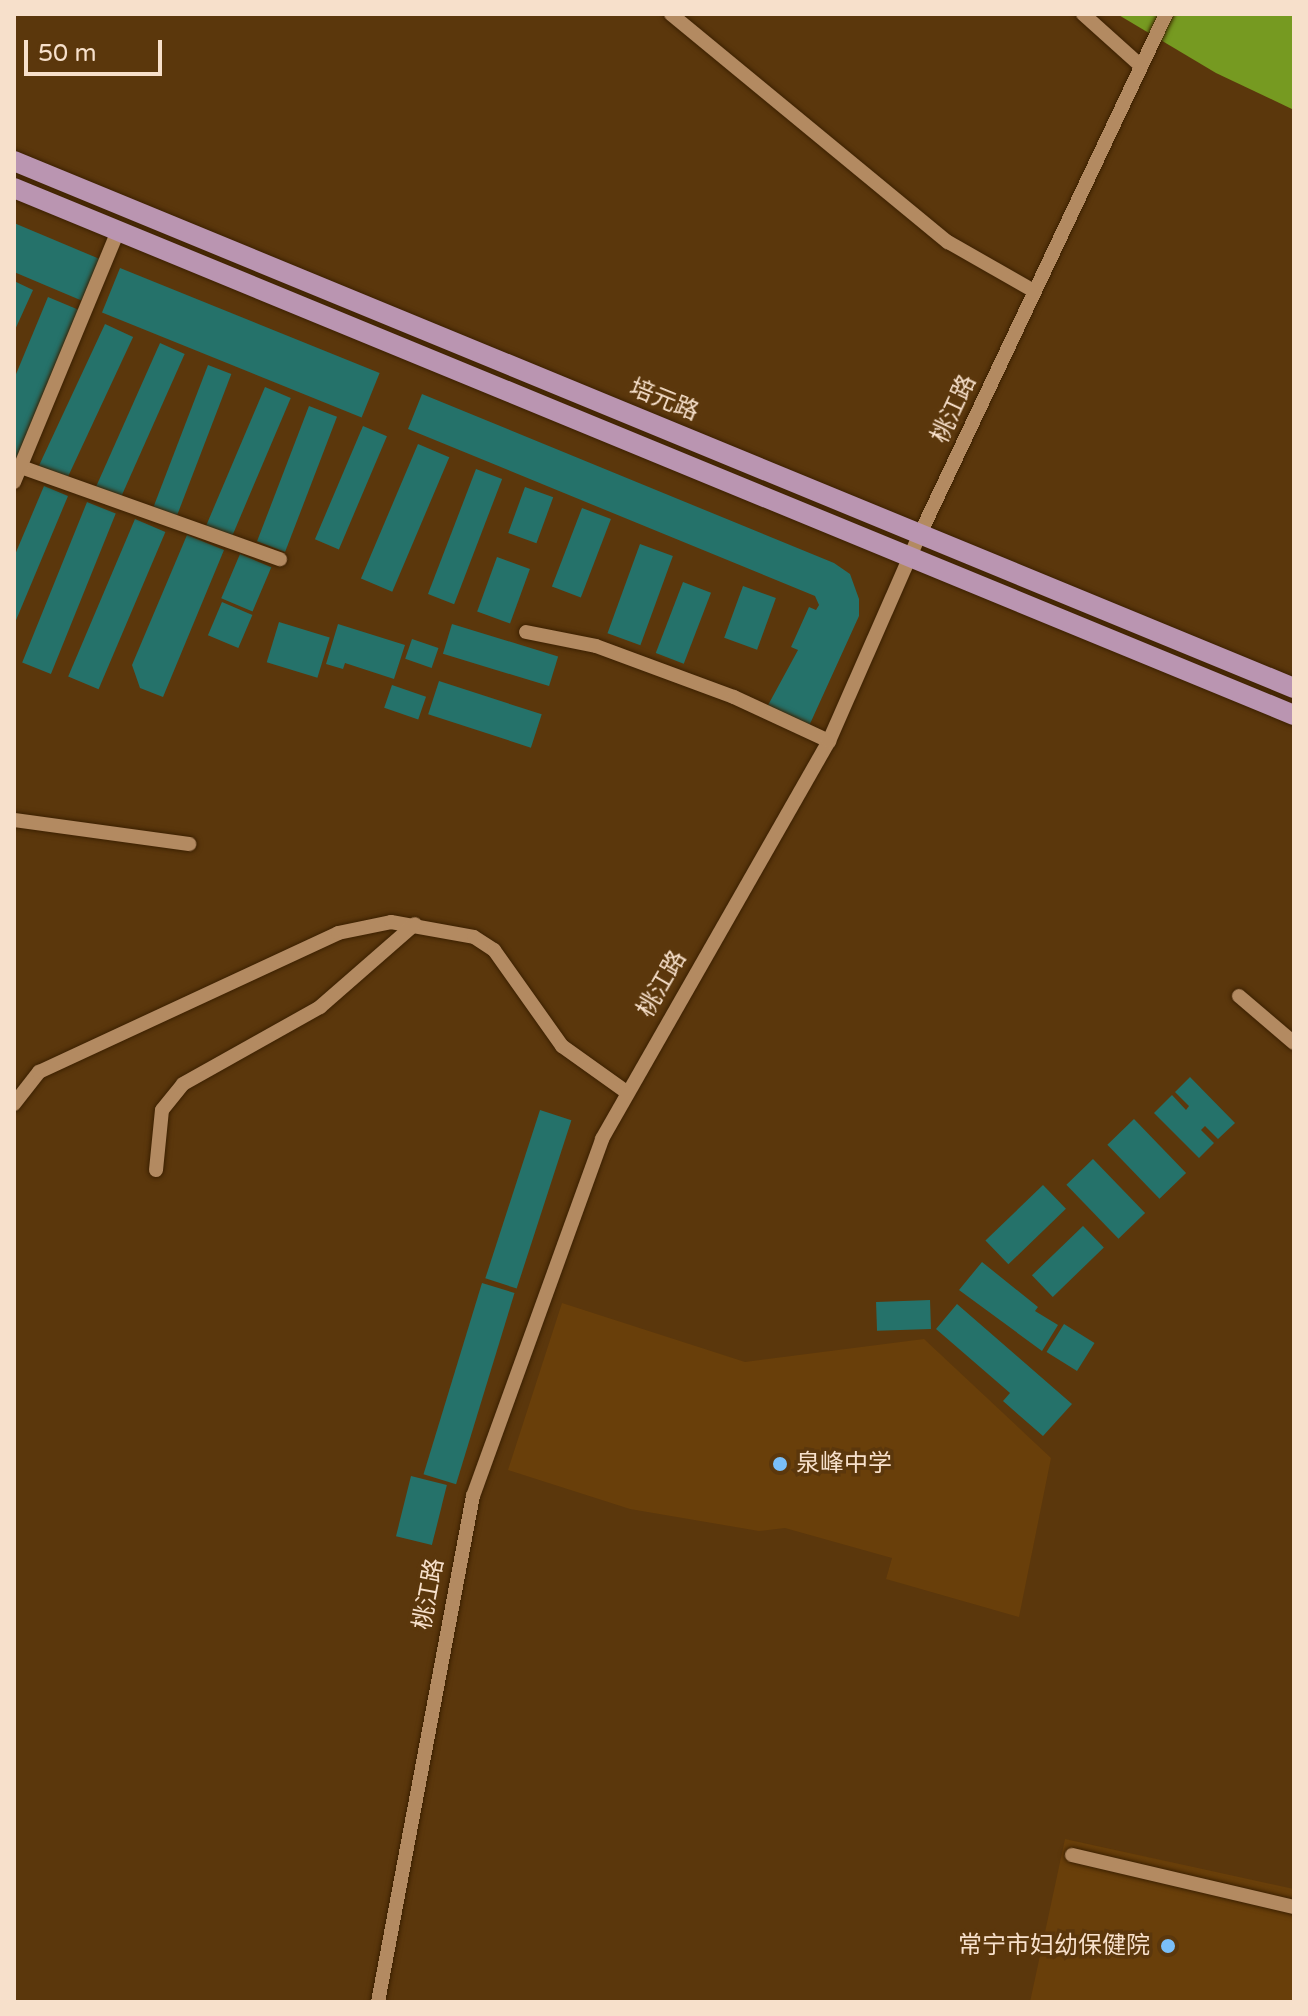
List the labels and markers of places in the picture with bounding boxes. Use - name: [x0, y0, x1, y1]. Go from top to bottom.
- place label: 泉峰中学: [796, 1450, 892, 1478]
- marker: 泉峰中学: [771, 1455, 789, 1473]
- place label: 常宁市妇幼保健院: [958, 1932, 1150, 1960]
- marker: 常宁市妇幼保健院: [1157, 1935, 1179, 1957]

